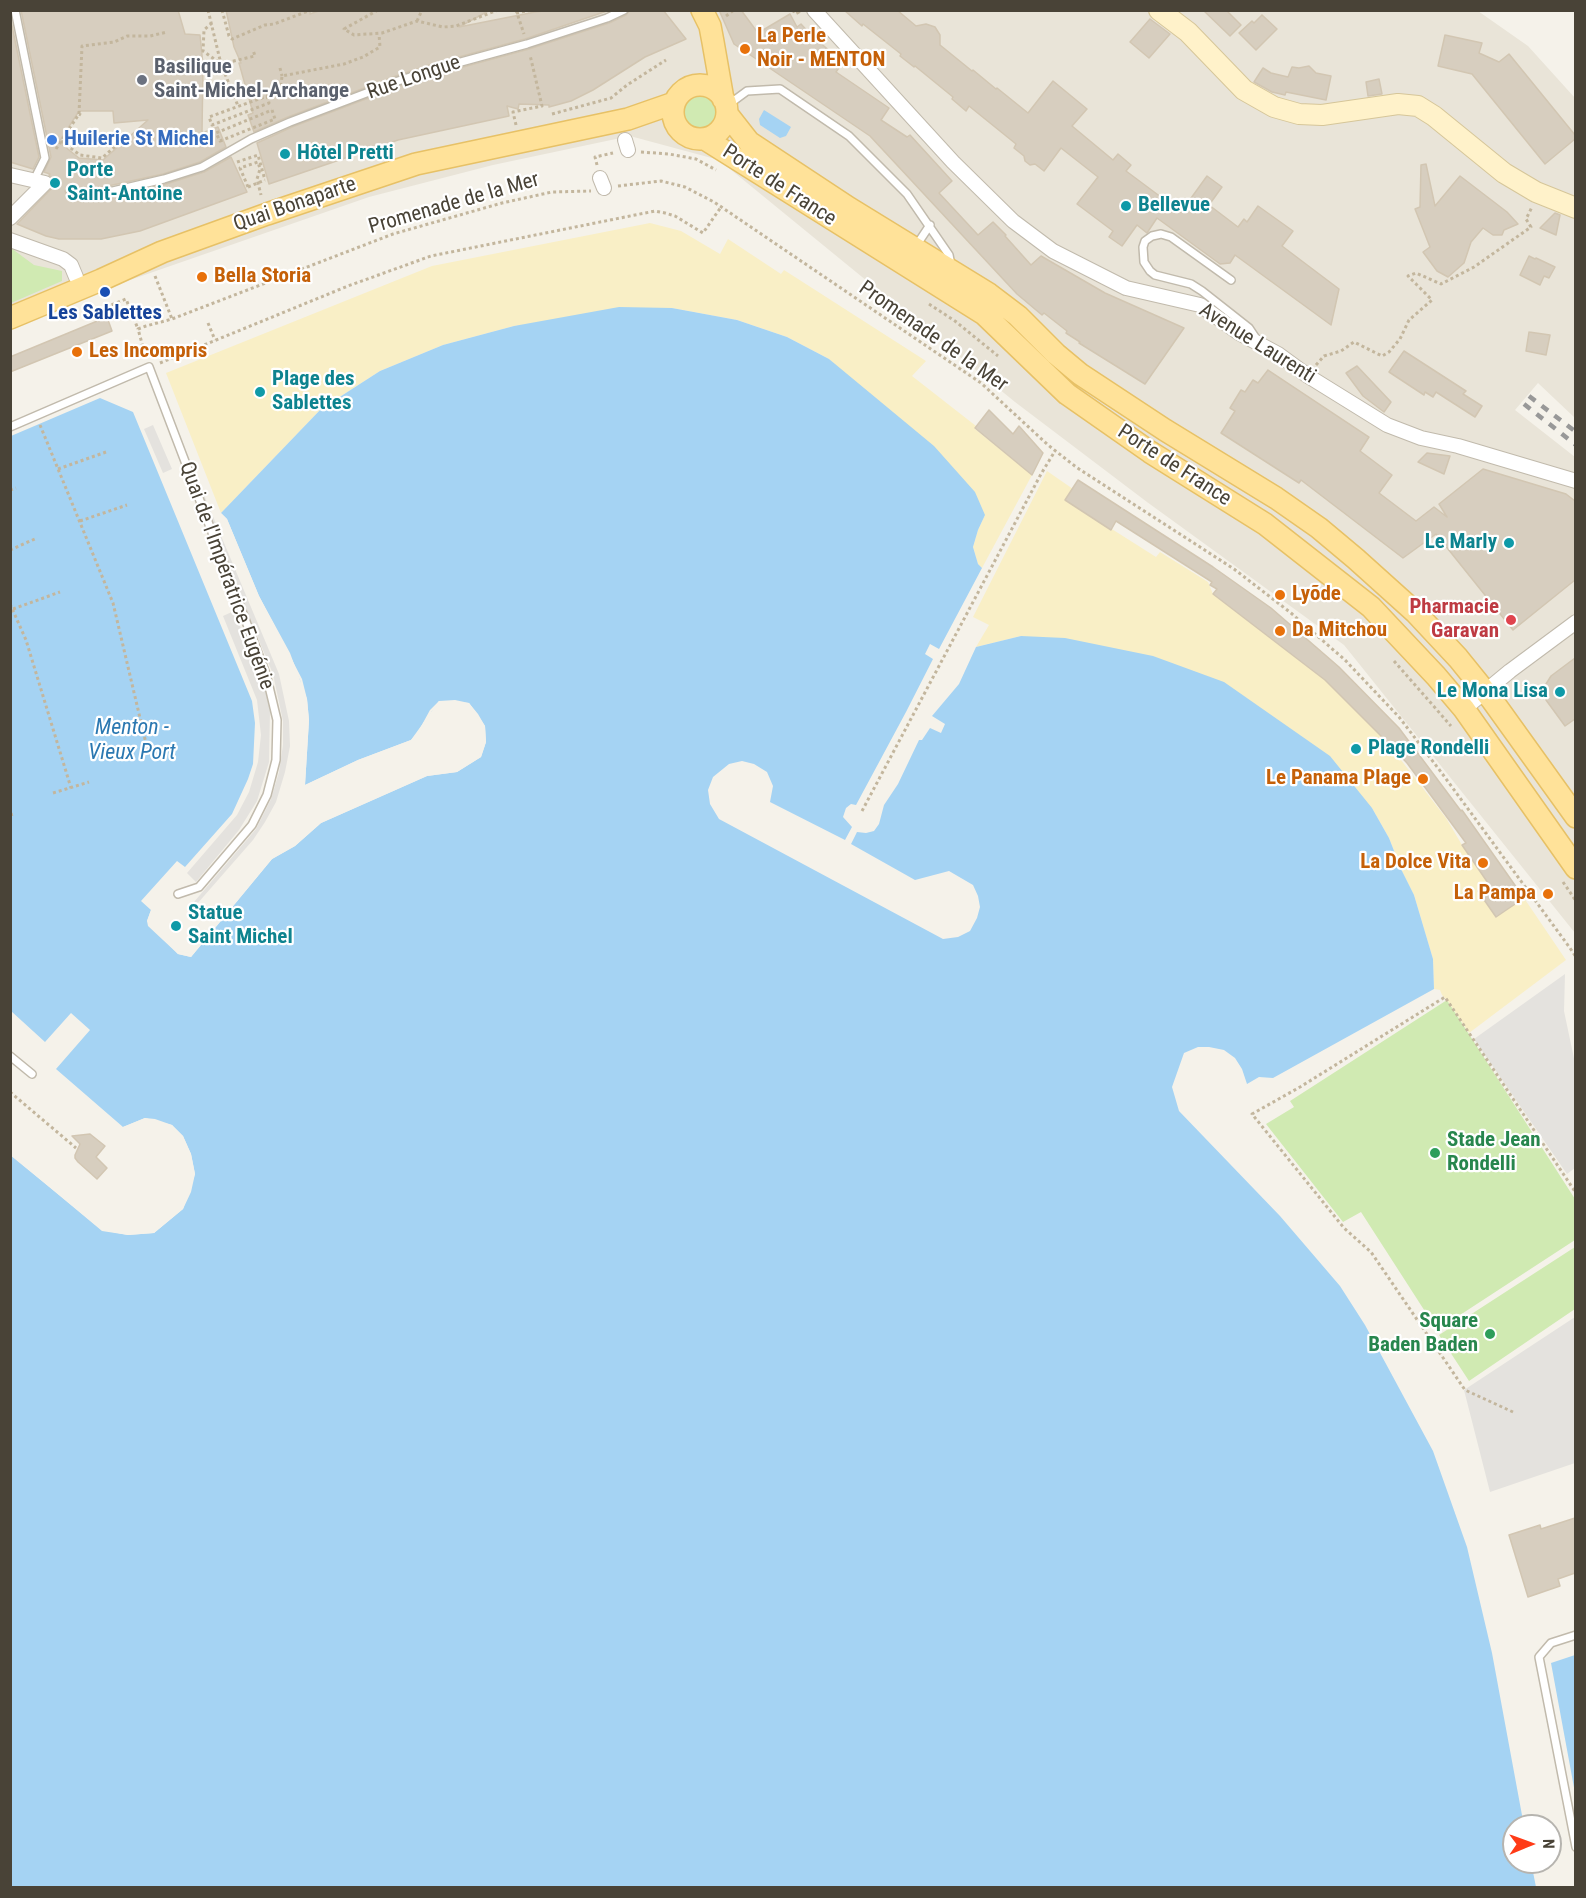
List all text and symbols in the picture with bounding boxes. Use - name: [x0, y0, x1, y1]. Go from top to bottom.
- place label: La Perle Noir - MENTON: [757, 24, 885, 74]
- marker: La Perle Noir - MENTON: [738, 42, 752, 56]
- street label: Rue Longue: [364, 50, 464, 106]
- place label: Basilique Saint-Michel-Archange: [154, 55, 349, 105]
- marker: Basilique Saint-Michel-Archange: [135, 73, 149, 87]
- place label: Huilerie St Michel: [64, 127, 214, 153]
- marker: Huilerie St Michel: [45, 133, 59, 147]
- street label: Porte de France: [717, 140, 841, 232]
- place label: Hôtel Pretti: [297, 141, 394, 167]
- marker: Hôtel Pretti: [278, 147, 292, 161]
- place label: Porte Saint-Antoine: [67, 158, 183, 208]
- street label: Promenade de la Mer: [366, 168, 542, 240]
- street label: Quai Bonaparte: [230, 172, 360, 238]
- marker: Porte Saint-Antoine: [48, 176, 62, 190]
- place label: Bellevue: [1138, 193, 1210, 219]
- marker: Bellevue: [1119, 199, 1133, 213]
- place label: Bella Storia: [214, 264, 311, 290]
- marker: Bella Storia: [195, 270, 209, 284]
- street label: Promenade de la Mer: [854, 276, 1012, 398]
- marker: Les Sablettes: [98, 285, 112, 299]
- street label: Avenue Laurenti: [1194, 298, 1320, 390]
- place label: Les Sablettes: [48, 301, 162, 327]
- place label: Les Incompris: [89, 339, 207, 365]
- marker: Les Incompris: [70, 345, 84, 359]
- place label: Plage des Sablettes: [272, 367, 355, 417]
- marker: Plage des Sablettes: [253, 385, 267, 399]
- street label: Porte de France: [1112, 420, 1236, 512]
- street label: Quai de l'Impératrice Eugénie: [173, 459, 279, 693]
- place label: Le Marly: [1425, 530, 1497, 556]
- marker: Le Marly: [1502, 536, 1516, 550]
- place label: Lyõde: [1292, 582, 1341, 608]
- marker: Lyõde: [1273, 588, 1287, 602]
- place label: Pharmacie Garavan: [1409, 595, 1499, 645]
- marker: Pharmacie Garavan: [1504, 613, 1518, 627]
- place label: Da Mitchou: [1292, 618, 1387, 644]
- marker: Da Mitchou: [1273, 624, 1287, 638]
- place label: Le Mona Lisa: [1437, 679, 1548, 705]
- marker: Le Mona Lisa: [1553, 685, 1567, 699]
- water label: Menton - Vieux Port: [88, 715, 176, 766]
- place label: Plage Rondelli: [1368, 736, 1489, 762]
- marker: Plage Rondelli: [1349, 742, 1363, 756]
- place label: Le Panama Plage: [1266, 766, 1411, 792]
- marker: Le Panama Plage: [1416, 772, 1430, 786]
- place label: La Dolce Vita: [1360, 850, 1471, 876]
- marker: La Dolce Vita: [1476, 856, 1490, 870]
- place label: La Pampa: [1454, 881, 1536, 907]
- marker: La Pampa: [1541, 887, 1555, 901]
- place label: Statue Saint Michel: [188, 901, 293, 951]
- marker: Statue Saint Michel: [169, 919, 183, 933]
- place label: Stade Jean Rondelli: [1447, 1128, 1541, 1178]
- marker: Stade Jean Rondelli: [1428, 1146, 1442, 1160]
- place label: Square Baden Baden: [1368, 1309, 1478, 1359]
- marker: Square Baden Baden: [1483, 1327, 1497, 1341]
- north arrow: [1502, 1814, 1562, 1874]
- text: N: [1539, 1839, 1558, 1849]

